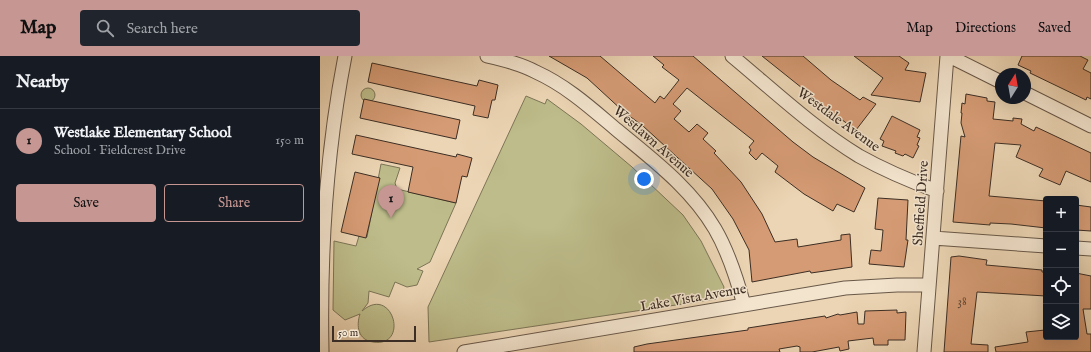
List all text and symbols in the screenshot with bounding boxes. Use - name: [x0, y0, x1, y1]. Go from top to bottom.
- search box: [80, 10, 360, 46]
- text: Map: [20, 16, 56, 40]
- icon: search: [94, 17, 116, 39]
- text: Search here: [126, 19, 198, 38]
- text: Map: [906, 19, 933, 37]
- text: Directions: [955, 19, 1016, 37]
- text: Saved: [1038, 19, 1071, 37]
- north arrow: [995, 68, 1031, 104]
- text: Nearby: [16, 72, 69, 93]
- street label: Westdale Avenue: [793, 84, 884, 156]
- street label: Westlawn Avenue: [609, 102, 698, 182]
- text: Westlake Elementary School: [54, 123, 231, 142]
- text: 1: [27, 132, 31, 149]
- text: 150 m: [275, 132, 304, 149]
- text: School · Fieldcrest Drive: [54, 142, 186, 159]
- street label: Sheffield Drive: [909, 159, 933, 246]
- your location: [634, 169, 654, 189]
- button: Save: [16, 184, 156, 222]
- button: Share: [164, 184, 304, 222]
- pin: 1: [378, 185, 404, 218]
- map controls: [1043, 196, 1079, 340]
- button: +: [1043, 196, 1079, 232]
- button: −: [1043, 232, 1079, 268]
- button: locate: [1043, 268, 1079, 304]
- street label: Lake Vista Avenue: [639, 280, 748, 316]
- house number: 38: [957, 294, 967, 309]
- button: layers: [1043, 304, 1079, 340]
- scale bar: [332, 324, 416, 343]
- text: 50 m: [338, 326, 358, 340]

